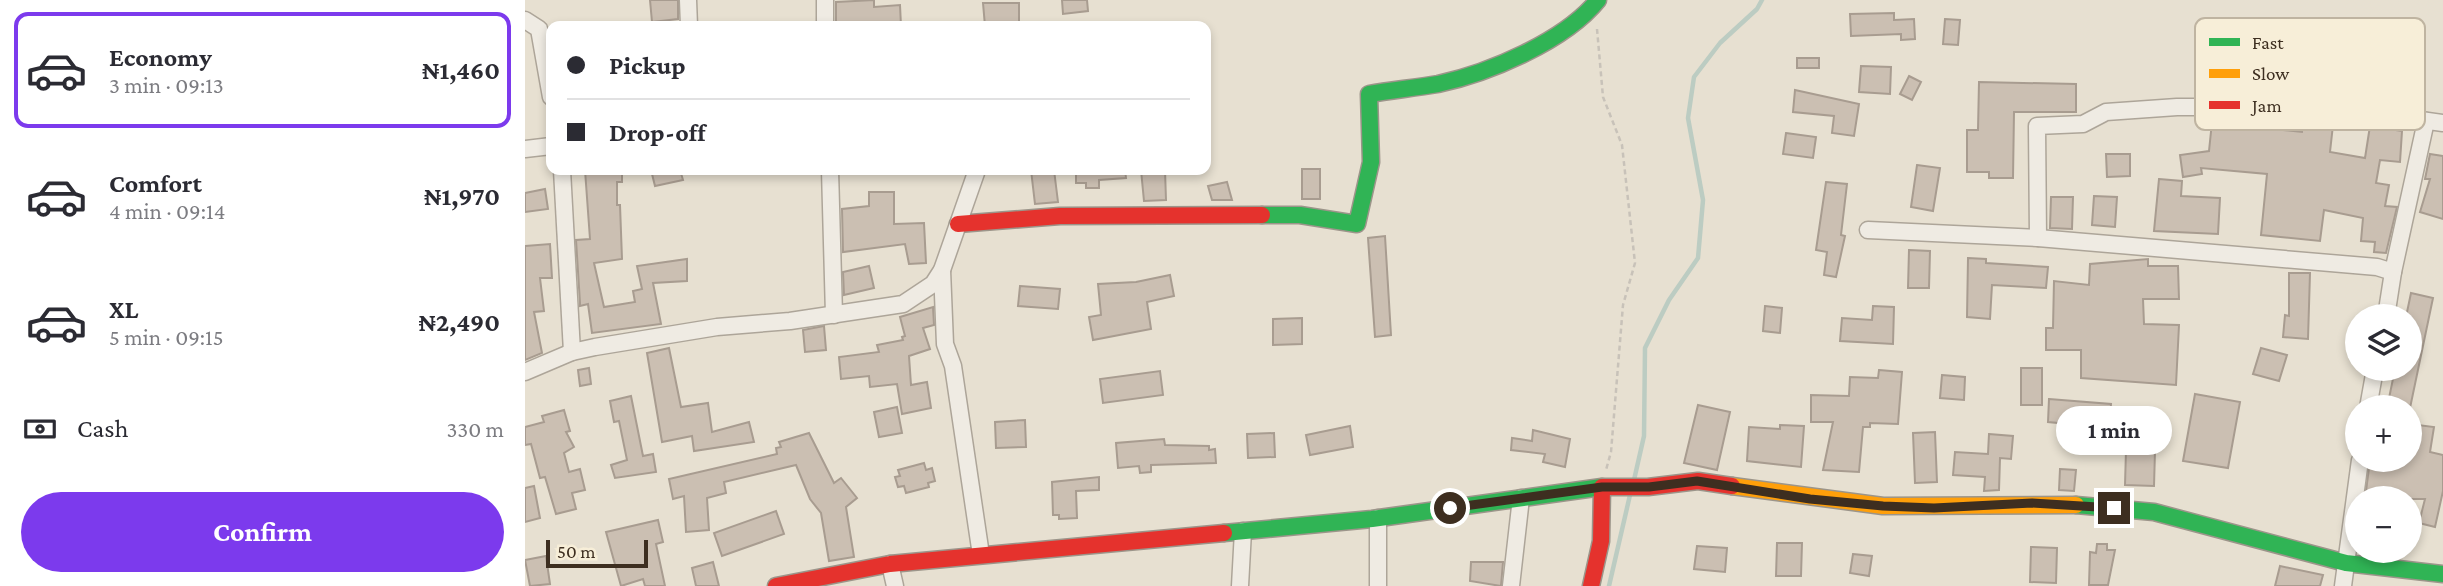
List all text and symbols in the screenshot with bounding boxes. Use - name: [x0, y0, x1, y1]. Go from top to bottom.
- legend: [2195, 18, 2425, 130]
- text: Fast: [2252, 32, 2284, 53]
- icon: car: [25, 39, 88, 102]
- text: Economy: [109, 43, 212, 72]
- text: Pickup: [609, 51, 686, 80]
- text: ₦1,460: [422, 56, 500, 85]
- text: Slow: [2252, 63, 2289, 84]
- text: 3 min · 09:13: [109, 72, 224, 98]
- text: Jam: [2250, 95, 2282, 116]
- text: Drop-off: [609, 118, 706, 147]
- icon: car: [25, 165, 88, 228]
- text: Comfort: [109, 169, 202, 198]
- text: ₦1,970: [424, 182, 500, 211]
- text: 4 min · 09:14: [109, 198, 225, 224]
- icon: car: [25, 291, 88, 354]
- text: XL: [109, 295, 138, 324]
- map controls: [2345, 304, 2422, 563]
- button: layers: [2345, 304, 2422, 381]
- text: ₦2,490: [418, 308, 500, 337]
- text: 5 min · 09:15: [109, 324, 224, 350]
- button: +: [2345, 395, 2422, 472]
- callout: 1 min: [2056, 406, 2172, 456]
- icon: cash: [21, 410, 59, 448]
- text: Cash: [77, 414, 128, 443]
- text: 330 m: [446, 416, 504, 442]
- text: 1 min: [2088, 417, 2140, 443]
- button: −: [2345, 486, 2422, 563]
- button: Confirm: [21, 492, 504, 572]
- route start: [1434, 492, 1466, 524]
- route end: [2098, 492, 2130, 524]
- scale bar: [546, 537, 647, 569]
- text: 50 m: [557, 541, 596, 562]

